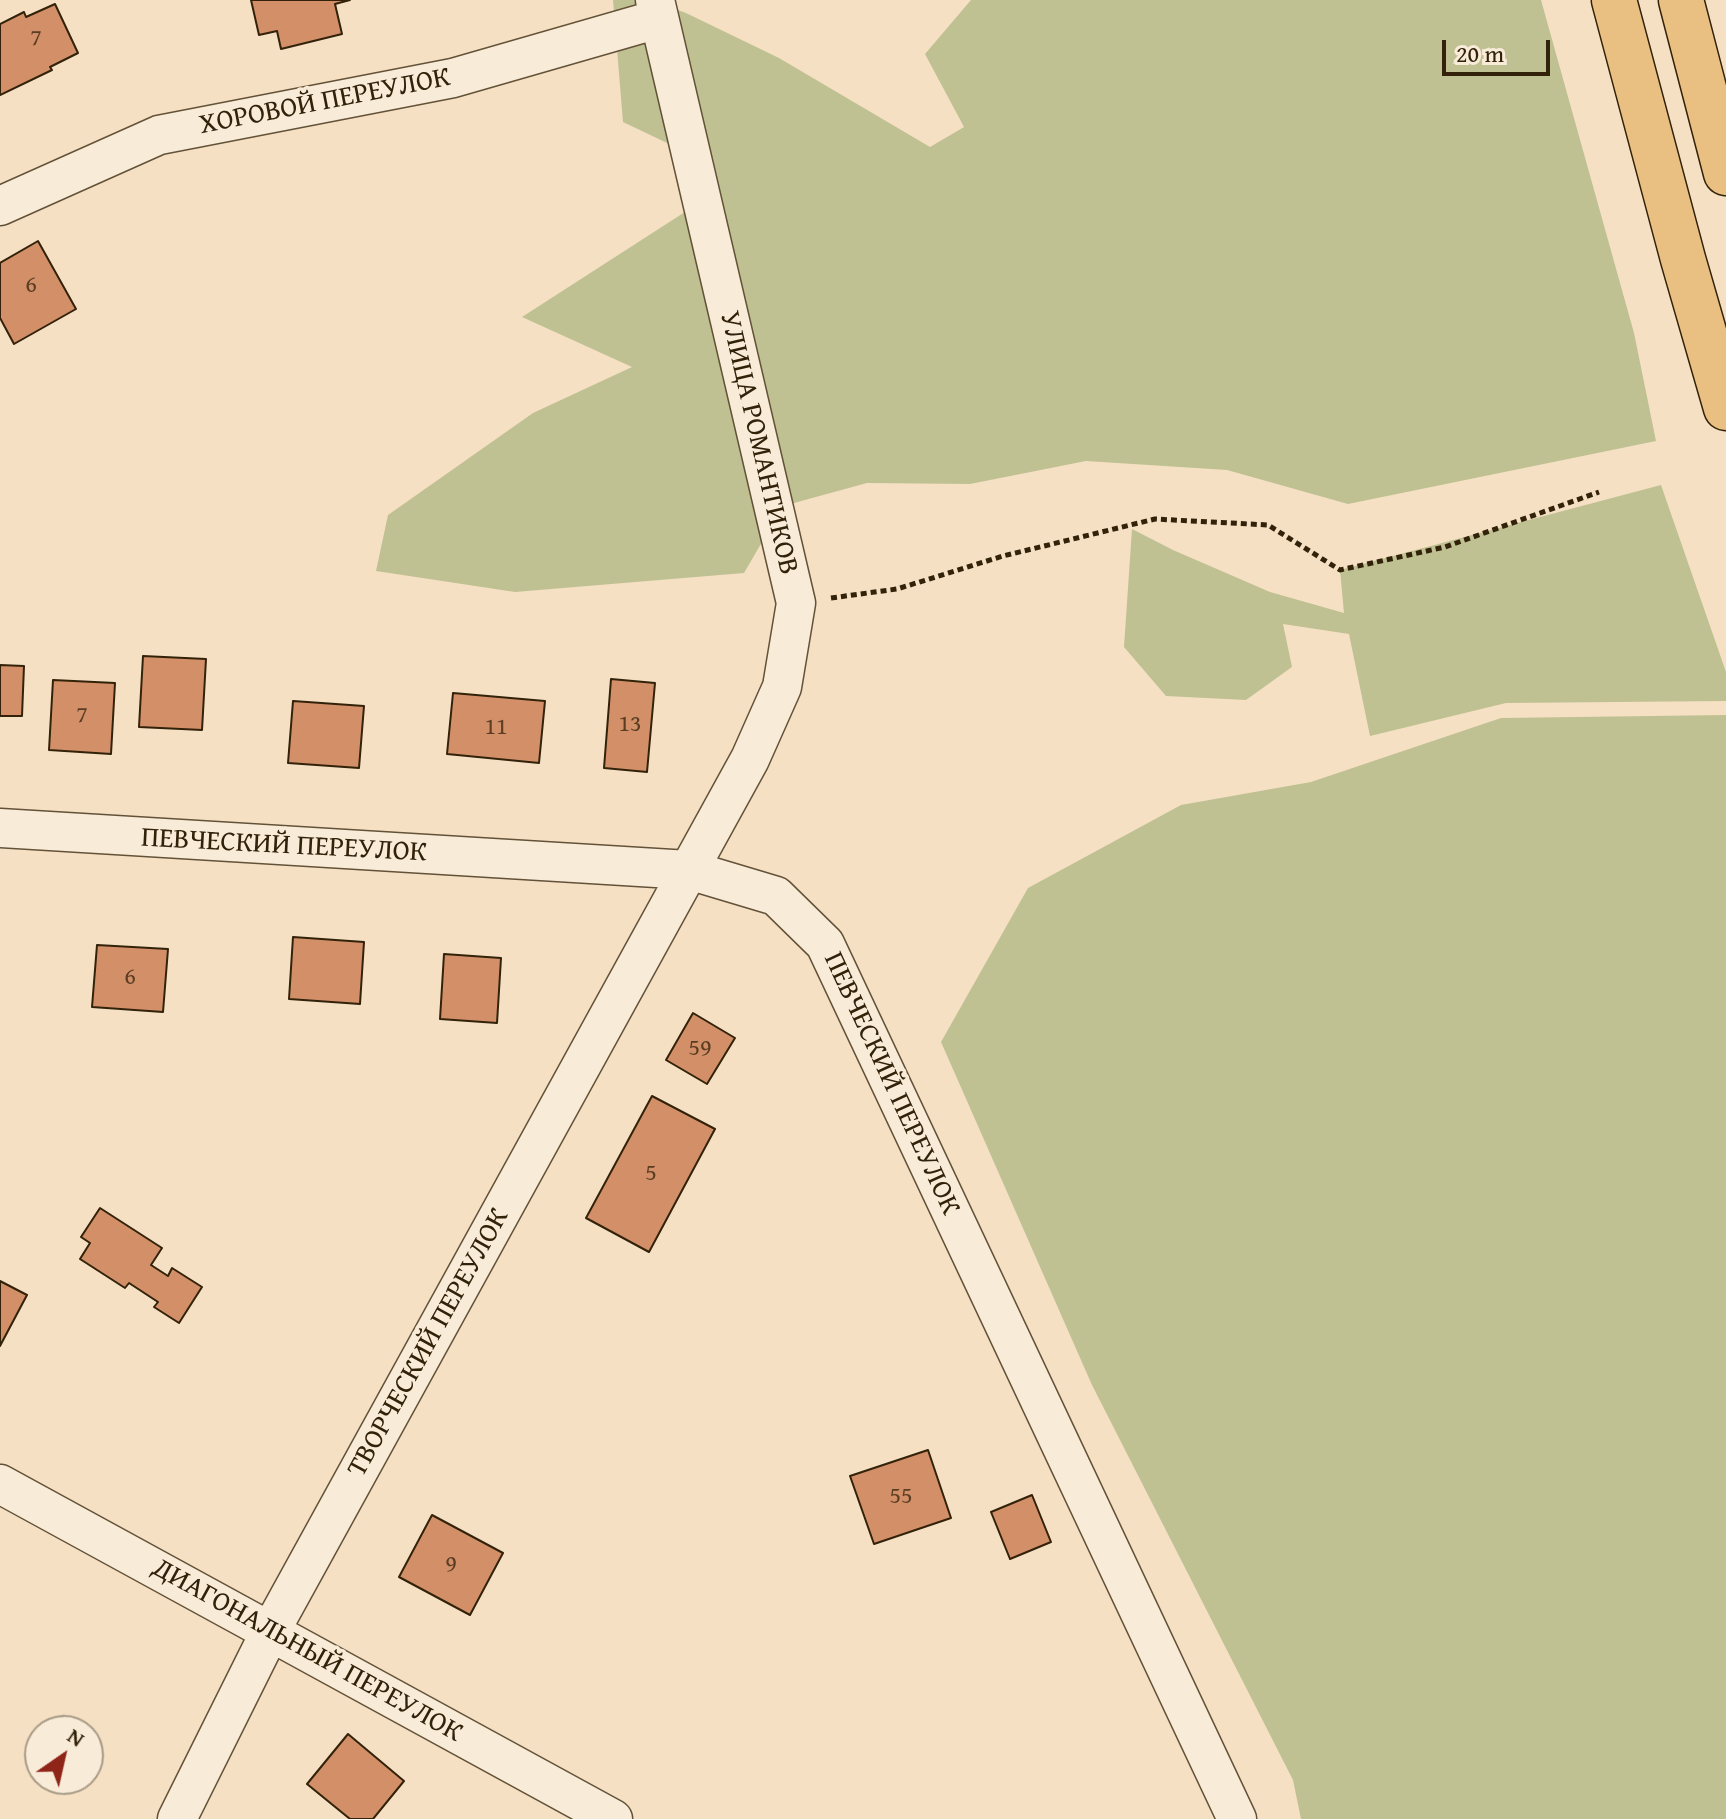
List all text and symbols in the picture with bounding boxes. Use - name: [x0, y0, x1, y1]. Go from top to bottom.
- scale bar: [1446, 24, 1554, 74]
- house number: 7: [30, 25, 42, 53]
- text: 20 m: [1456, 36, 1504, 71]
- street label: ХОРОВОЙ ПЕРЕУЛОК: [197, 61, 453, 143]
- house number: 6: [25, 272, 37, 300]
- street label: УЛИЦА РОМАНТИКОВ: [711, 308, 805, 578]
- house number: 7: [76, 702, 88, 730]
- house number: 13: [618, 711, 642, 739]
- house number: 11: [484, 714, 508, 742]
- street label: ПЕВЧЕСКИЙ ПЕРЕУЛОК: [140, 822, 428, 870]
- street label: ПЕВЧЕСКИЙ ПЕРЕУЛОК: [815, 947, 967, 1221]
- house number: 6: [124, 964, 136, 992]
- house number: 59: [688, 1035, 712, 1063]
- house number: 5: [645, 1160, 657, 1188]
- street label: ТВОРЧЕСКИЙ ПЕРЕУЛОК: [341, 1203, 517, 1483]
- house number: 55: [889, 1483, 913, 1511]
- house number: 9: [445, 1551, 457, 1579]
- street label: ДИАГОНАЛЬНЫЙ ПЕРЕУЛОК: [146, 1552, 468, 1750]
- north arrow: [24, 1715, 104, 1795]
- text: N: [61, 1719, 91, 1754]

